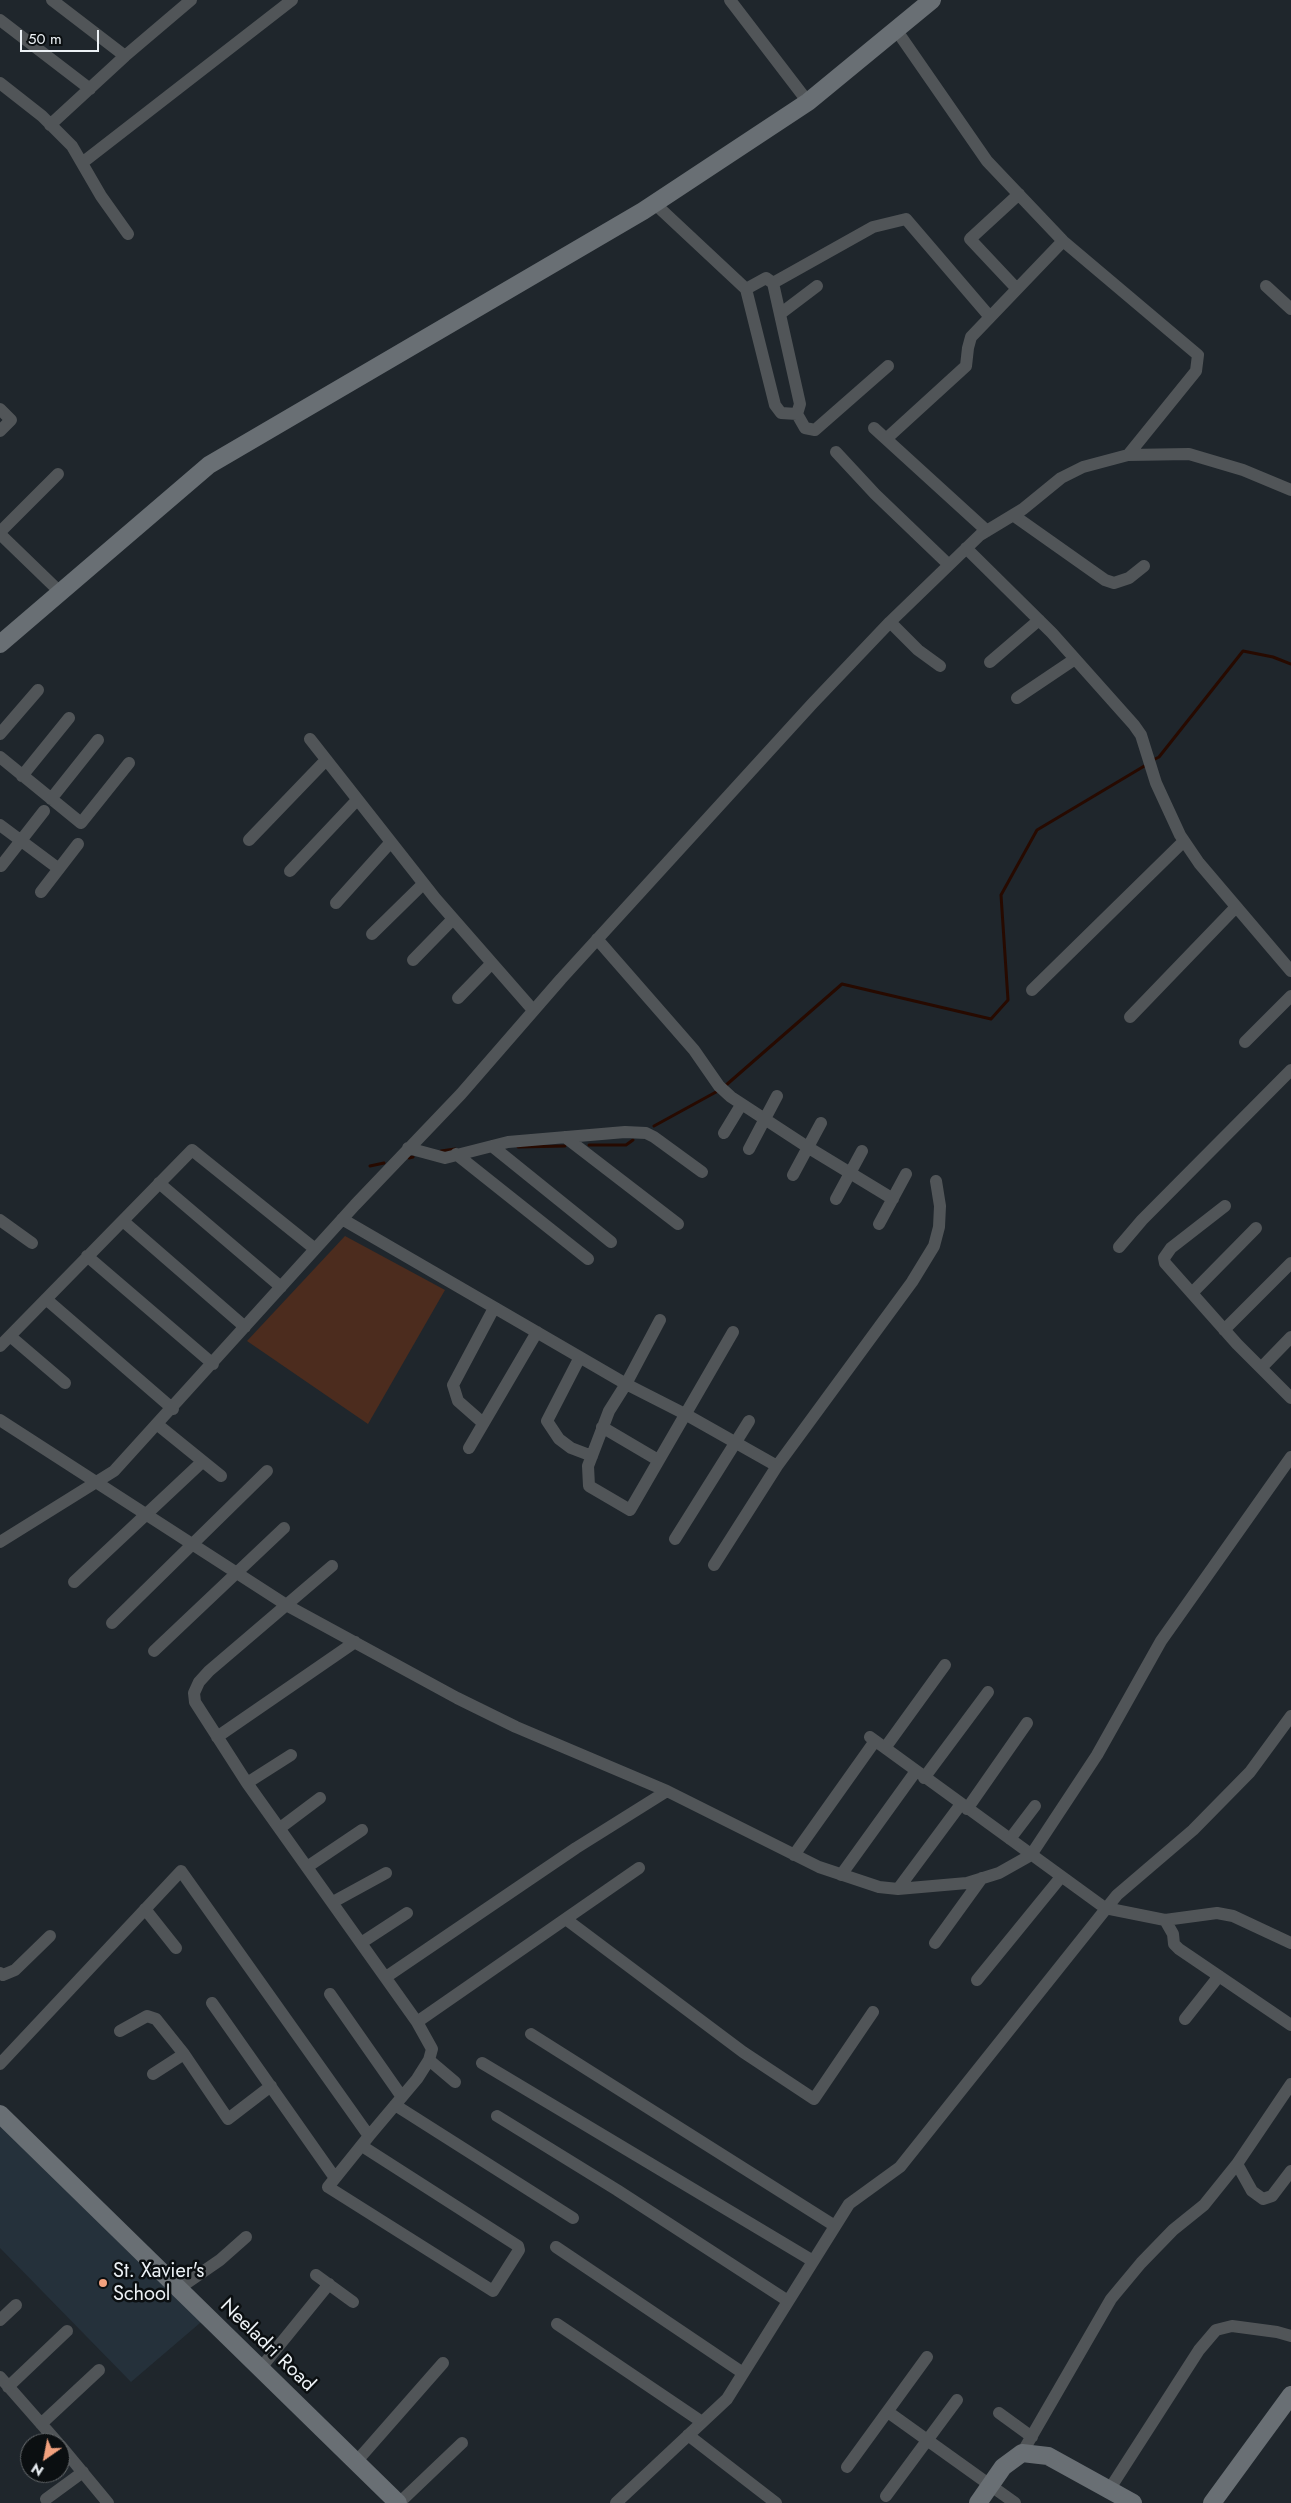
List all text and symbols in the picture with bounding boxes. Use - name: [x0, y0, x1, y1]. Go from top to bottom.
- scale bar: [22, 20, 101, 52]
- text: 50 m: [28, 28, 62, 50]
- place label: St. Xavier's School: [113, 2260, 204, 2307]
- marker: St. Xavier's School: [97, 2277, 109, 2289]
- street label: Neeladri Road: [214, 2295, 320, 2397]
- north arrow: [20, 2433, 70, 2483]
- text: N: [27, 2458, 47, 2481]

